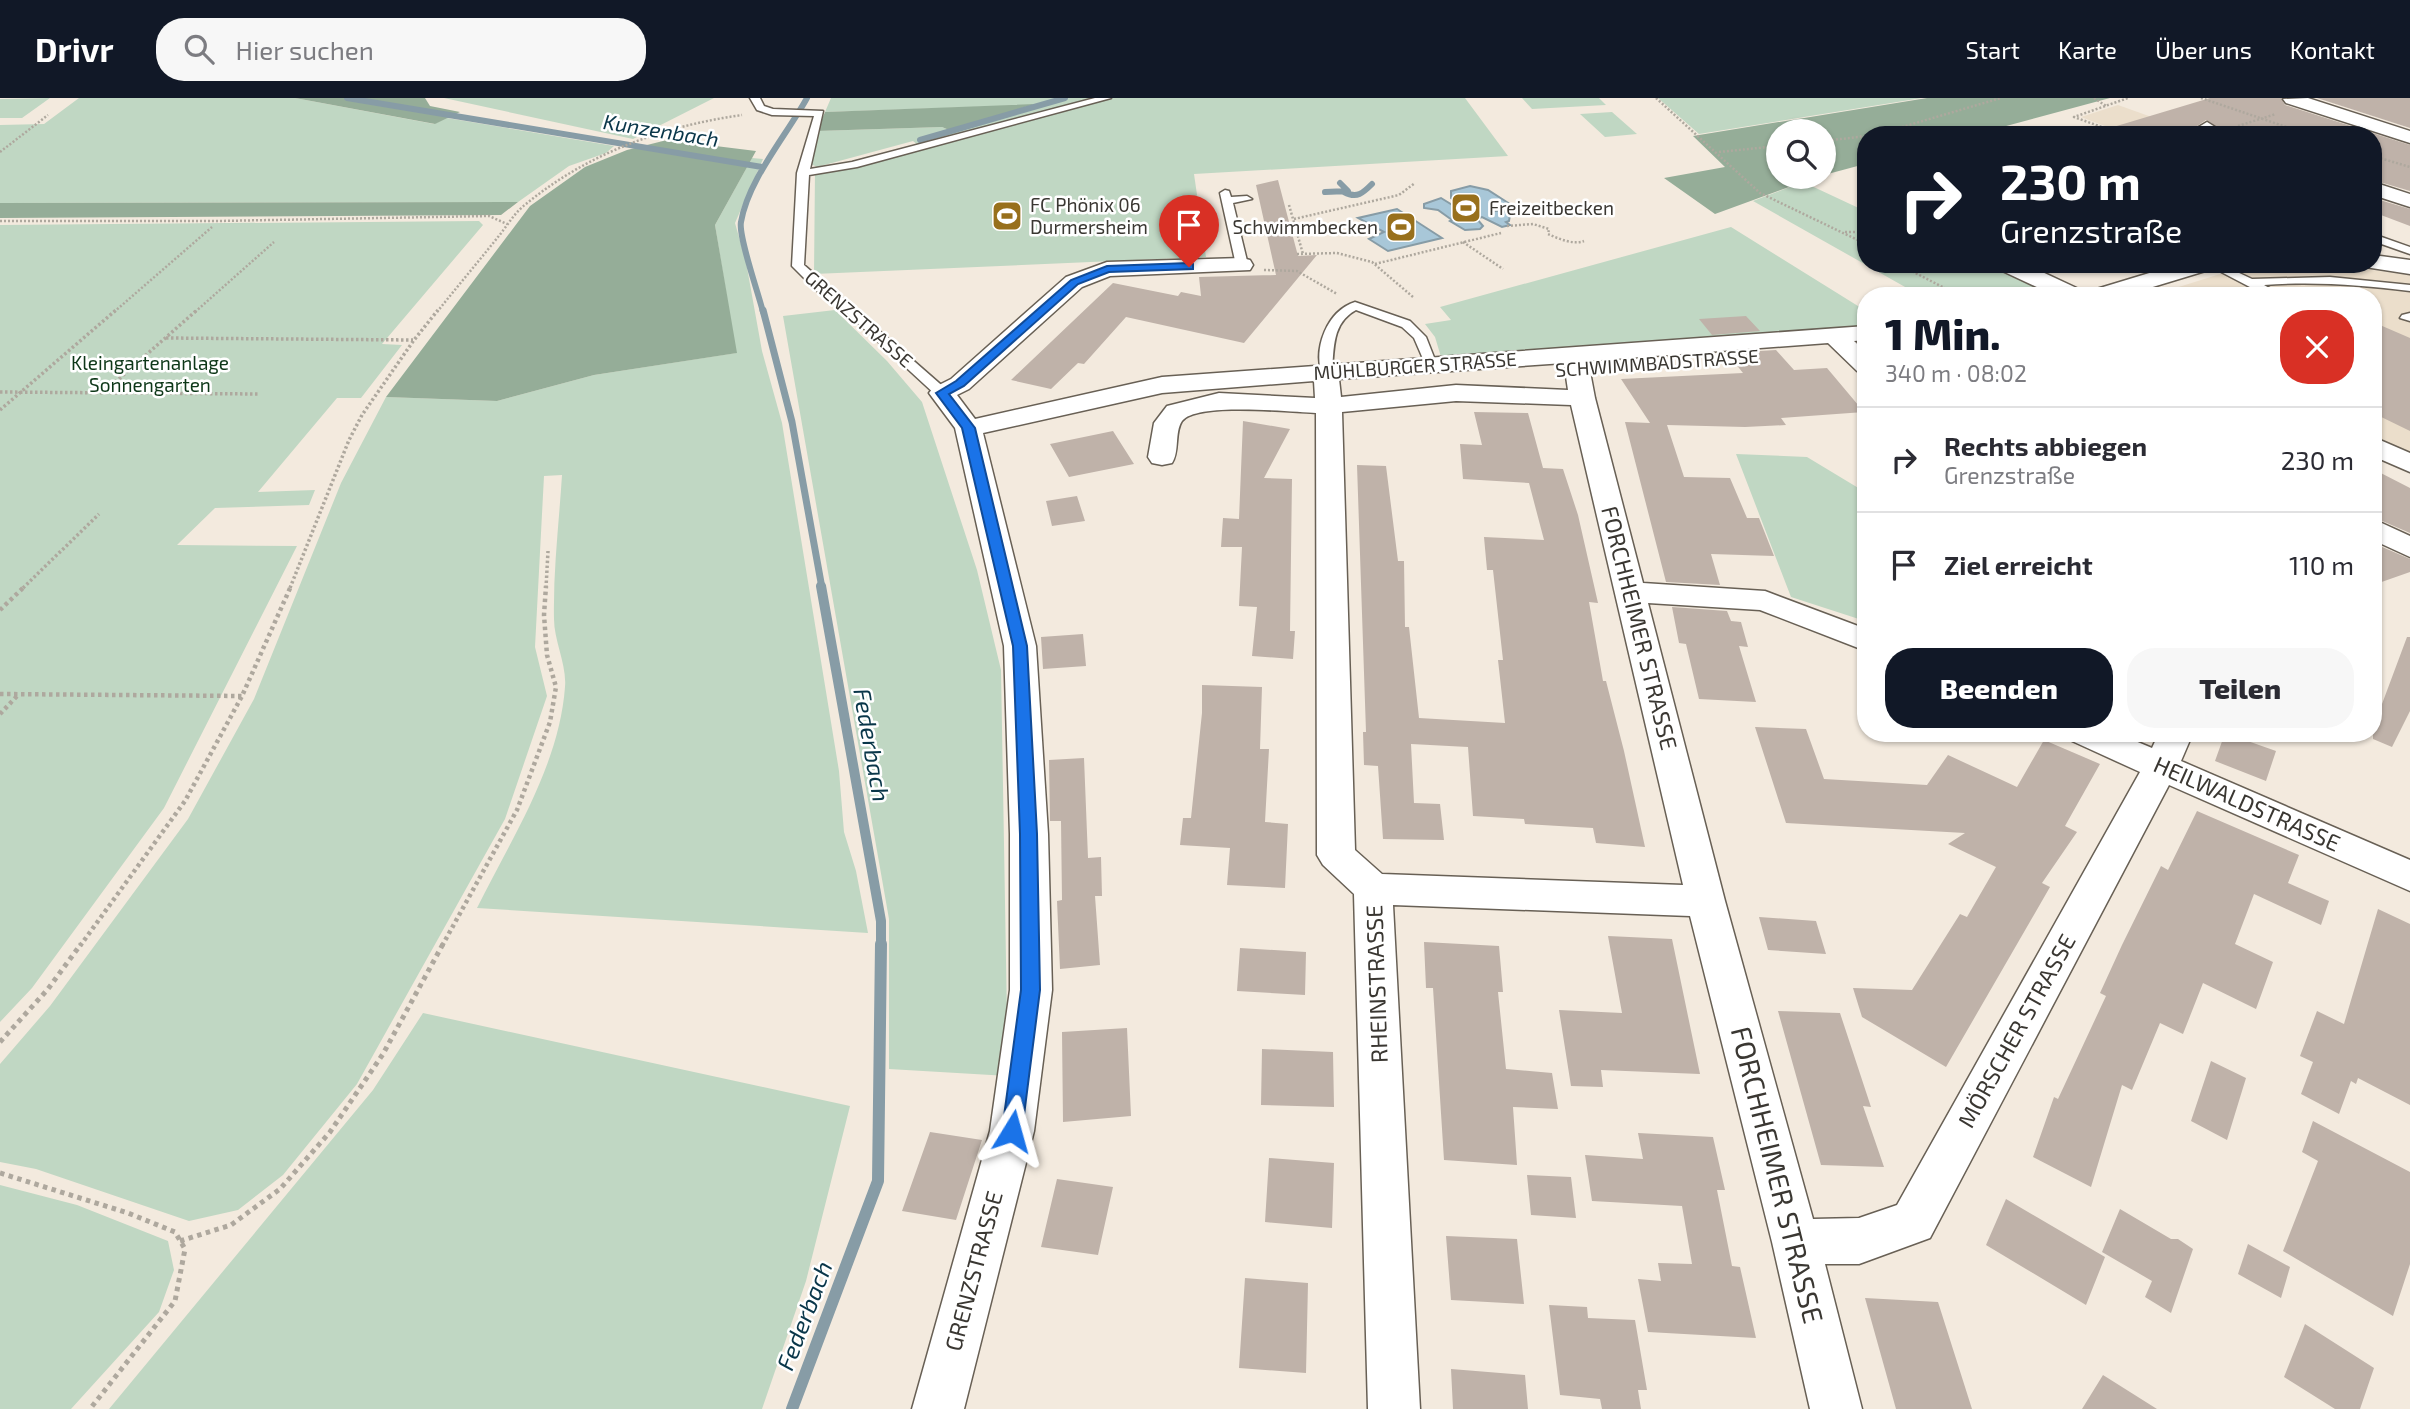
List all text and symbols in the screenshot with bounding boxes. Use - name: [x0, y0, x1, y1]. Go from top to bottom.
- search box: [156, 18, 646, 81]
- text: Drivr: [35, 29, 114, 69]
- icon: search: [180, 30, 218, 68]
- text: Hier suchen: [236, 34, 374, 65]
- text: Start: [1966, 35, 2020, 64]
- text: Karte: [2058, 35, 2117, 64]
- text: Über uns: [2155, 35, 2252, 64]
- text: Kontakt: [2290, 35, 2375, 64]
- water label: Kunzenbach: [602, 108, 721, 151]
- map controls: [1766, 119, 1836, 189]
- button: search: [1766, 119, 1836, 189]
- text: 230 m: [2000, 151, 2141, 210]
- icon: right: [1885, 154, 1976, 245]
- sports icon: Freizeitbecken: [1449, 191, 1483, 225]
- place label: FC Phönix 06 Durmersheim: [1030, 193, 1148, 238]
- pin: [1159, 195, 1219, 267]
- place label: Freizeitbecken: [1489, 196, 1614, 219]
- sports icon: FC Phönix 06 Durmersheim: [990, 199, 1024, 233]
- icon: arrive: [1170, 206, 1208, 244]
- sports icon: Schwimmbecken: [1384, 210, 1418, 244]
- text: Grenzstraße: [2000, 211, 2182, 249]
- place label: Schwimmbecken: [1232, 215, 1378, 238]
- street label: GRENZSTRASSE: [801, 265, 918, 372]
- text: 1 Min.: [1885, 308, 2001, 358]
- button: close: [2280, 310, 2354, 384]
- street label: SCHWIMMBADSTRASSE: [1554, 344, 1759, 381]
- street label: MÜHLBURGER STRASSE: [1313, 347, 1517, 384]
- park label: Kleingartenanlage Sonnengarten: [71, 351, 229, 396]
- text: 340 m · 08:02: [1885, 359, 2027, 387]
- text: Rechts abbiegen: [1944, 430, 2147, 461]
- icon: right: [1885, 441, 1923, 479]
- text: 230 m: [2281, 444, 2354, 475]
- text: Grenzstraße: [1944, 461, 2075, 489]
- street label: FORCHHEIMER STRASSE: [1596, 503, 1684, 753]
- icon: arrive: [1885, 546, 1923, 584]
- text: Ziel erreicht: [1944, 549, 2093, 580]
- text: 110 m: [2289, 549, 2354, 580]
- button: Beenden: [1885, 648, 2113, 728]
- button: Teilen: [2127, 648, 2354, 728]
- water label: Federbach: [848, 686, 897, 804]
- street label: HEILWALDSTRASSE: [2150, 749, 2345, 857]
- street label: RHEINSTRASSE: [1359, 905, 1393, 1064]
- street label: MÖRSCHER STRASSE: [1951, 929, 2081, 1132]
- street label: FORCHHEIMER STRASSE: [1725, 1023, 1831, 1327]
- position arrow: [975, 1094, 1049, 1168]
- street label: GRENZSTRASSE: [938, 1188, 1008, 1354]
- water label: Federbach: [770, 1257, 838, 1374]

